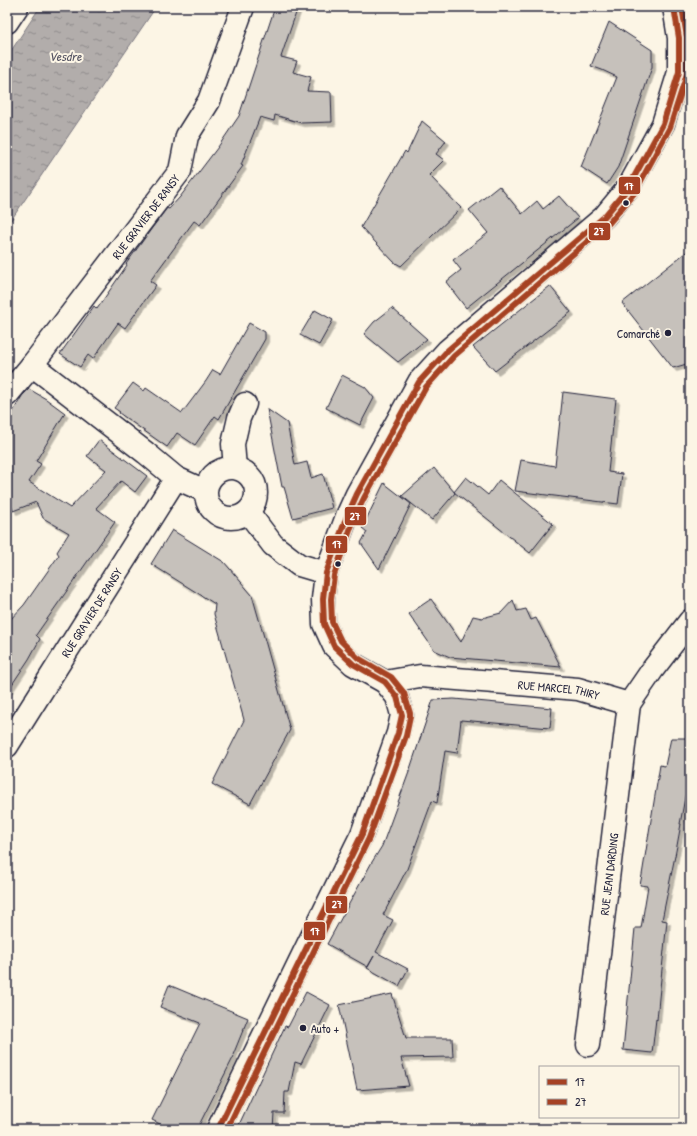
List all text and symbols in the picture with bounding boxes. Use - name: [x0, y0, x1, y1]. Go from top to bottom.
- water label: Vesdre: [49, 47, 82, 65]
- street label: RUE GRAVIER DE RANSY: [108, 170, 184, 262]
- line badge: 17: [618, 176, 641, 195]
- text: 17: [624, 179, 634, 193]
- unlabelled marker: [621, 198, 631, 208]
- line badge: 27: [588, 222, 611, 241]
- text: 27: [594, 224, 605, 238]
- place label: Comarché: [617, 325, 660, 342]
- marker: Comarché: [663, 328, 673, 338]
- line badge: 27: [344, 506, 367, 526]
- text: 27: [350, 509, 361, 523]
- line badge: 17: [325, 535, 348, 554]
- text: 17: [332, 537, 342, 551]
- unlabelled marker: [333, 559, 343, 569]
- street label: RUE GRAVIER DE RANSY: [57, 564, 126, 660]
- street label: RUE MARCEL THIRY: [517, 676, 602, 704]
- street label: RUE JEAN DARDING: [595, 832, 622, 916]
- line badge: 27: [325, 895, 348, 914]
- text: 27: [332, 897, 343, 911]
- line badge: 17: [303, 921, 326, 941]
- text: 17: [310, 924, 320, 938]
- place label: Auto +: [311, 1020, 339, 1037]
- marker: Auto +: [298, 1023, 308, 1033]
- legend: [539, 1066, 679, 1118]
- text: 17: [575, 1073, 585, 1090]
- text: 27: [575, 1093, 587, 1110]

